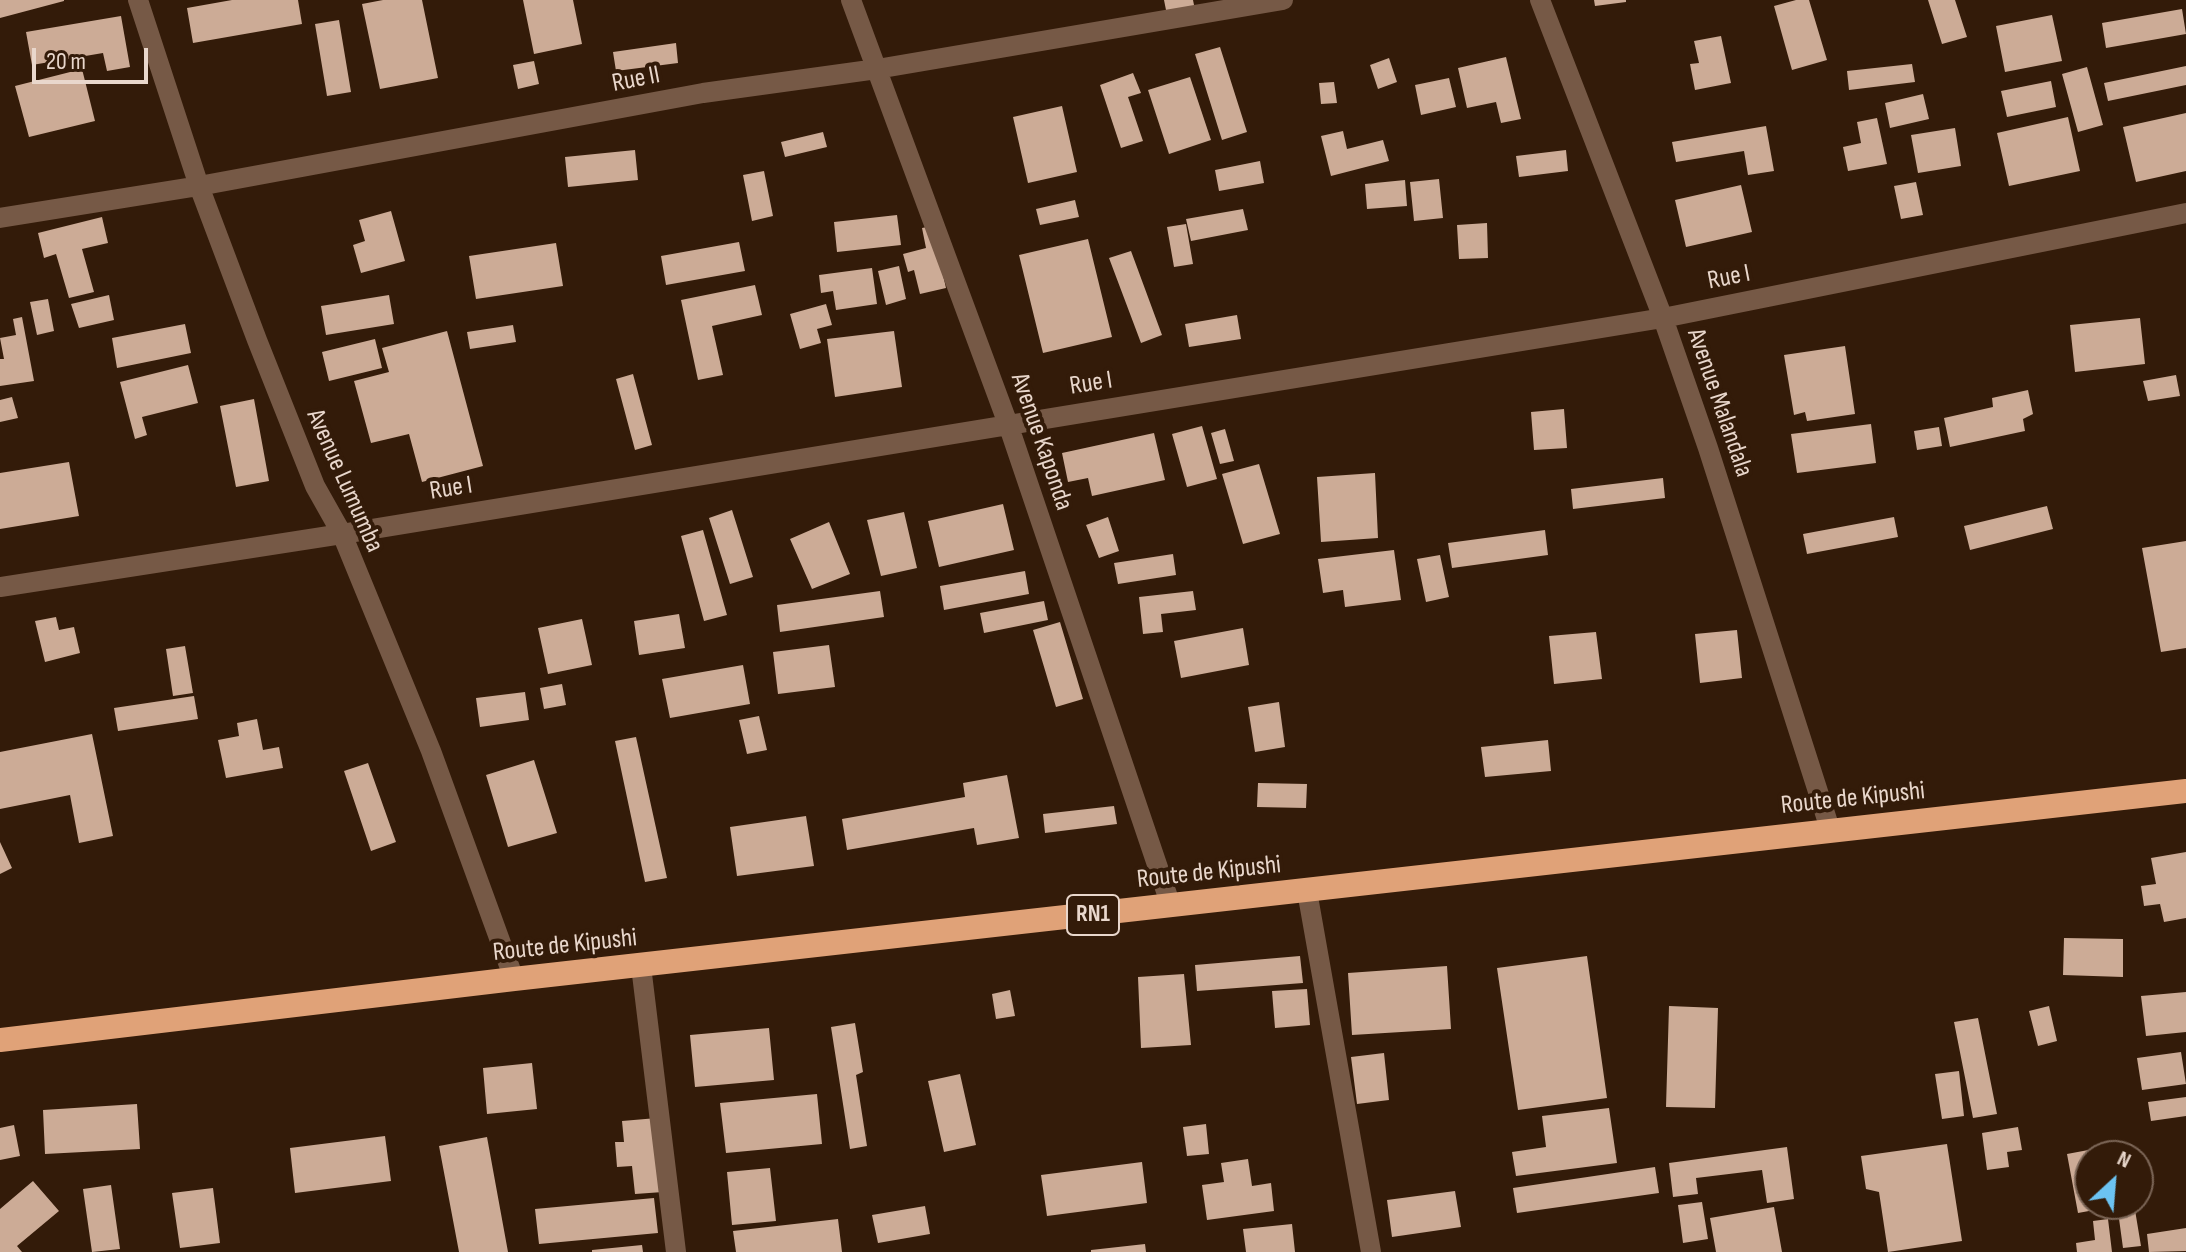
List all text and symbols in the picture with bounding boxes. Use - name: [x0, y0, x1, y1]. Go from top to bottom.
- scale bar: [36, 32, 152, 82]
- text: 20 m: [46, 47, 86, 76]
- street label: Rue II: [609, 60, 663, 100]
- street label: Rue I: [1705, 259, 1753, 297]
- street label: Avenue Malandala: [1679, 325, 1759, 481]
- street label: Rue I: [1067, 365, 1115, 403]
- street label: Avenue Kaponda: [1003, 369, 1079, 515]
- street label: Avenue Lumumba: [299, 405, 389, 557]
- street label: Rue I: [427, 470, 475, 508]
- street label: Route de Kipushi: [1779, 776, 1927, 822]
- street label: Route de Kipushi: [1135, 850, 1283, 896]
- road number: RN1: [1067, 895, 1119, 935]
- street label: Route de Kipushi: [491, 923, 639, 969]
- north arrow: [2074, 1140, 2154, 1220]
- text: N: [2113, 1145, 2135, 1174]

